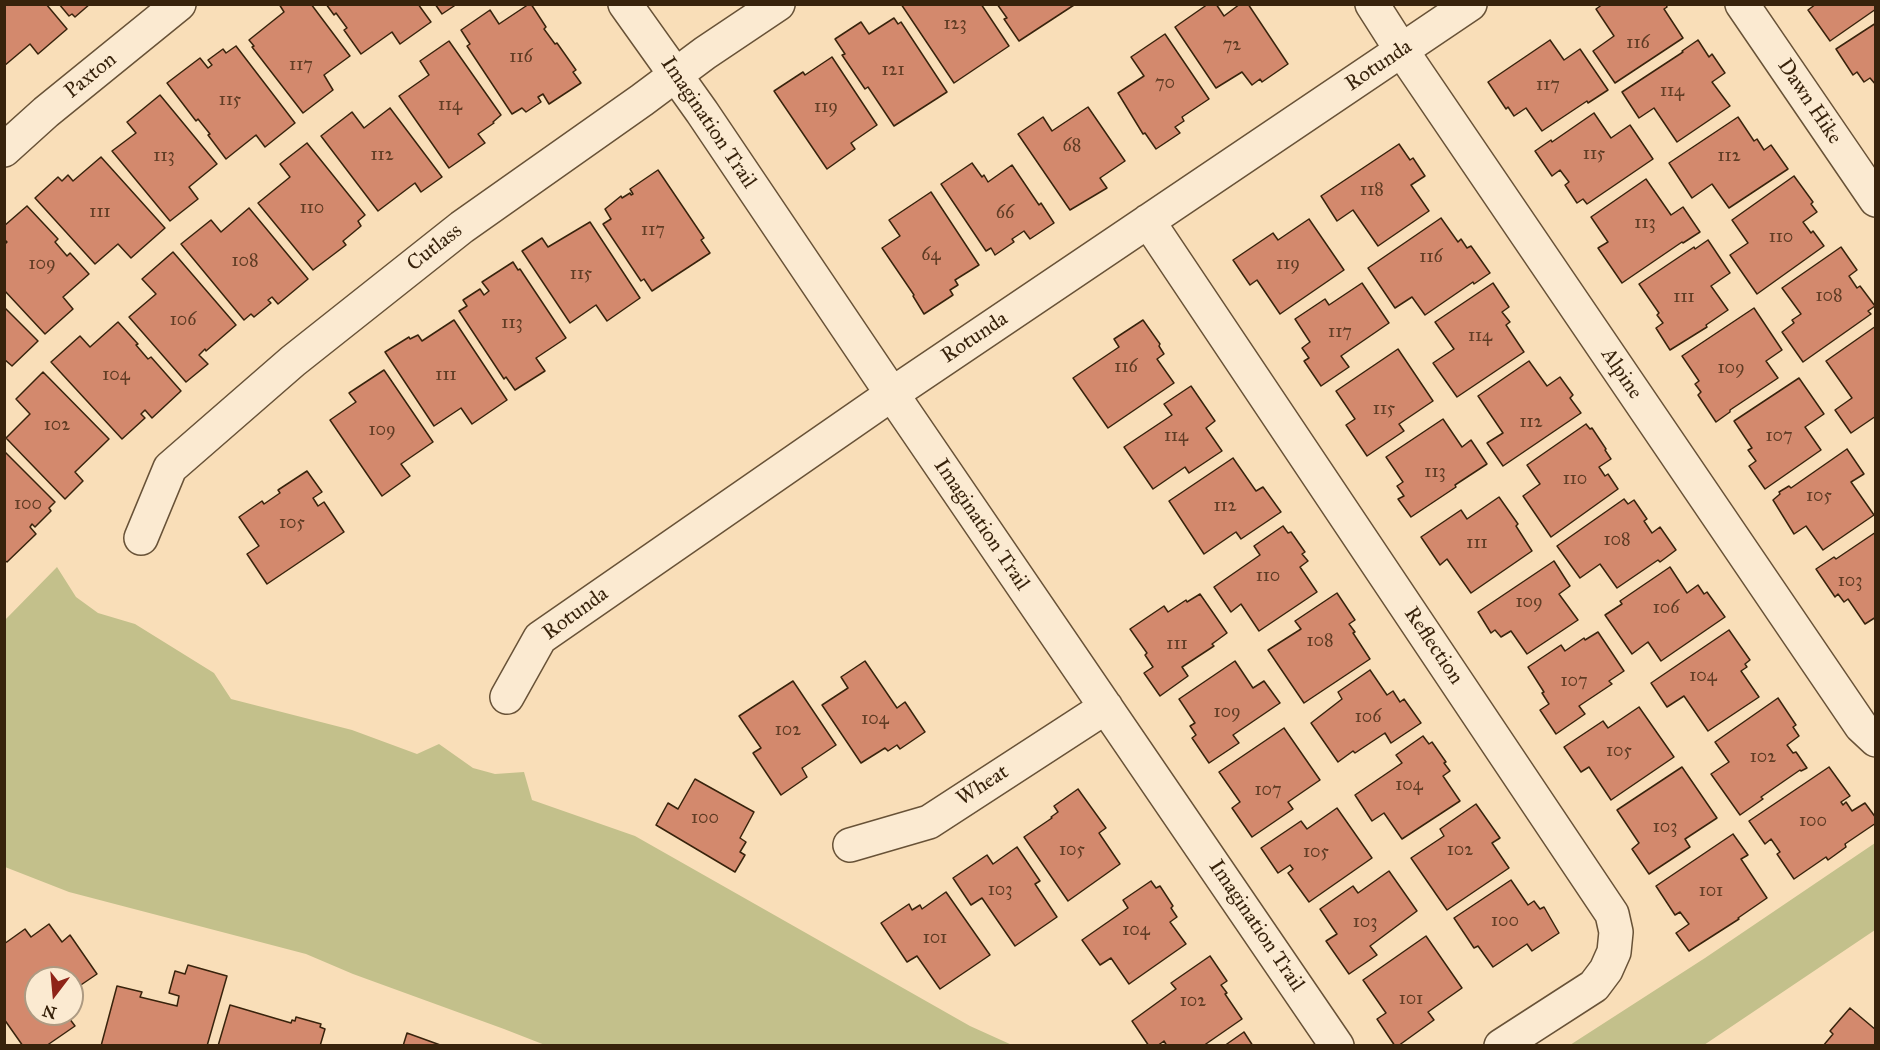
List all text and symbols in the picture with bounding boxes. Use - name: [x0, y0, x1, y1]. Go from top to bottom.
- house number: 123: [943, 14, 967, 36]
- house number: 116: [1626, 33, 1650, 55]
- house number: 72: [1223, 35, 1241, 57]
- street label: Rotunda: [1341, 35, 1417, 97]
- house number: 116: [509, 47, 533, 69]
- street label: Paxton: [60, 48, 122, 104]
- street label: Imagination Trail: [655, 52, 761, 194]
- house number: 117: [289, 55, 313, 77]
- street label: Dawn Hike: [1771, 55, 1847, 149]
- house number: 121: [881, 60, 905, 82]
- house number: 70: [1155, 73, 1175, 95]
- house number: 117: [1536, 75, 1560, 97]
- house number: 114: [1660, 81, 1684, 103]
- house number: 115: [219, 90, 241, 112]
- house number: 114: [438, 95, 462, 117]
- house number: 119: [814, 97, 838, 119]
- house number: 68: [1063, 136, 1081, 158]
- house number: 115: [1583, 144, 1605, 166]
- house number: 112: [370, 145, 394, 167]
- house number: 113: [153, 146, 175, 168]
- house number: 112: [1717, 146, 1741, 168]
- house number: 118: [1360, 180, 1384, 202]
- house number: 110: [300, 198, 324, 220]
- house number: 111: [89, 202, 111, 224]
- house number: 66: [996, 203, 1014, 225]
- house number: 113: [1634, 213, 1656, 235]
- street label: Cutlass: [402, 219, 468, 277]
- house number: 117: [641, 220, 665, 242]
- house number: 110: [1769, 227, 1793, 249]
- house number: 64: [921, 245, 941, 267]
- house number: 116: [1419, 247, 1443, 269]
- house number: 108: [231, 251, 259, 273]
- house number: 109: [28, 254, 56, 276]
- house number: 119: [1276, 254, 1300, 276]
- house number: 115: [570, 264, 592, 286]
- house number: 108: [1815, 286, 1843, 308]
- house number: 111: [1673, 287, 1695, 309]
- street label: Rotunda: [937, 307, 1013, 369]
- house number: 106: [170, 310, 196, 332]
- house number: 113: [501, 313, 523, 335]
- house number: 117: [1328, 322, 1352, 344]
- house number: 114: [1468, 326, 1492, 348]
- street label: Alpine: [1595, 344, 1647, 404]
- house number: 116: [1114, 357, 1138, 379]
- house number: 109: [1717, 358, 1745, 380]
- house number: 104: [102, 365, 130, 387]
- house number: 111: [435, 365, 457, 387]
- house number: 115: [1373, 399, 1395, 421]
- house number: 112: [1519, 412, 1543, 434]
- house number: 102: [44, 415, 70, 437]
- house number: 109: [368, 420, 396, 442]
- house number: 114: [1164, 426, 1188, 448]
- house number: 107: [1765, 426, 1793, 448]
- street label: Imagination Trail: [928, 454, 1034, 596]
- house number: 113: [1424, 462, 1446, 484]
- house number: 110: [1563, 469, 1587, 491]
- house number: 105: [1806, 486, 1832, 508]
- house number: 100: [14, 494, 42, 516]
- house number: 112: [1213, 496, 1237, 518]
- house number: 105: [279, 513, 305, 535]
- house number: 108: [1603, 530, 1631, 552]
- house number: 111: [1466, 533, 1488, 555]
- house number: 110: [1256, 566, 1280, 588]
- house number: 103: [1838, 571, 1862, 593]
- street label: Rotunda: [538, 582, 614, 646]
- house number: 109: [1515, 592, 1543, 614]
- house number: 106: [1653, 598, 1679, 620]
- street label: Reflection: [1398, 602, 1468, 690]
- house number: 108: [1306, 631, 1334, 653]
- house number: 111: [1166, 634, 1188, 656]
- house number: 104: [1689, 666, 1717, 688]
- house number: 107: [1560, 671, 1588, 693]
- house number: 109: [1213, 702, 1241, 724]
- house number: 106: [1355, 707, 1381, 729]
- house number: 104: [861, 709, 889, 731]
- house number: 102: [775, 720, 801, 742]
- house number: 105: [1606, 741, 1632, 763]
- house number: 102: [1750, 747, 1776, 769]
- street label: Wheat: [952, 760, 1014, 812]
- house number: 104: [1395, 775, 1423, 797]
- house number: 107: [1254, 780, 1282, 802]
- house number: 100: [691, 808, 719, 830]
- house number: 100: [1799, 811, 1827, 833]
- house number: 103: [1653, 817, 1677, 839]
- house number: 105: [1059, 840, 1085, 862]
- house number: 102: [1447, 840, 1473, 862]
- house number: 105: [1303, 842, 1329, 864]
- street label: Imagination Trail: [1203, 855, 1309, 997]
- house number: 103: [988, 880, 1012, 902]
- house number: 101: [1699, 881, 1723, 903]
- house number: 100: [1491, 911, 1519, 933]
- house number: 103: [1353, 912, 1377, 934]
- house number: 104: [1122, 920, 1150, 942]
- house number: 101: [923, 928, 947, 950]
- north arrow: [24, 966, 84, 1026]
- house number: 101: [1399, 989, 1423, 1011]
- house number: 102: [1180, 991, 1206, 1013]
- text: N: [40, 1001, 59, 1023]

